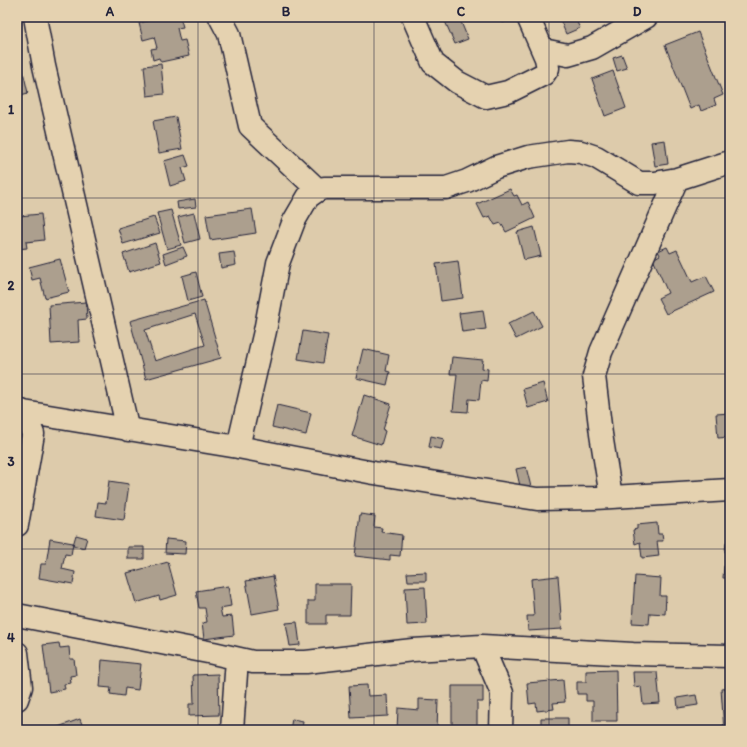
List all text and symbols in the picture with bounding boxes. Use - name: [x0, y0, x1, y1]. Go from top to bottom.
- text: A: [105, 4, 115, 19]
- text: B: [282, 4, 291, 19]
- text: C: [457, 4, 466, 19]
- text: D: [633, 4, 642, 19]
- text: 1: [8, 102, 14, 117]
- text: 2: [8, 278, 15, 293]
- text: 3: [7, 454, 15, 469]
- text: 4: [7, 630, 15, 645]

